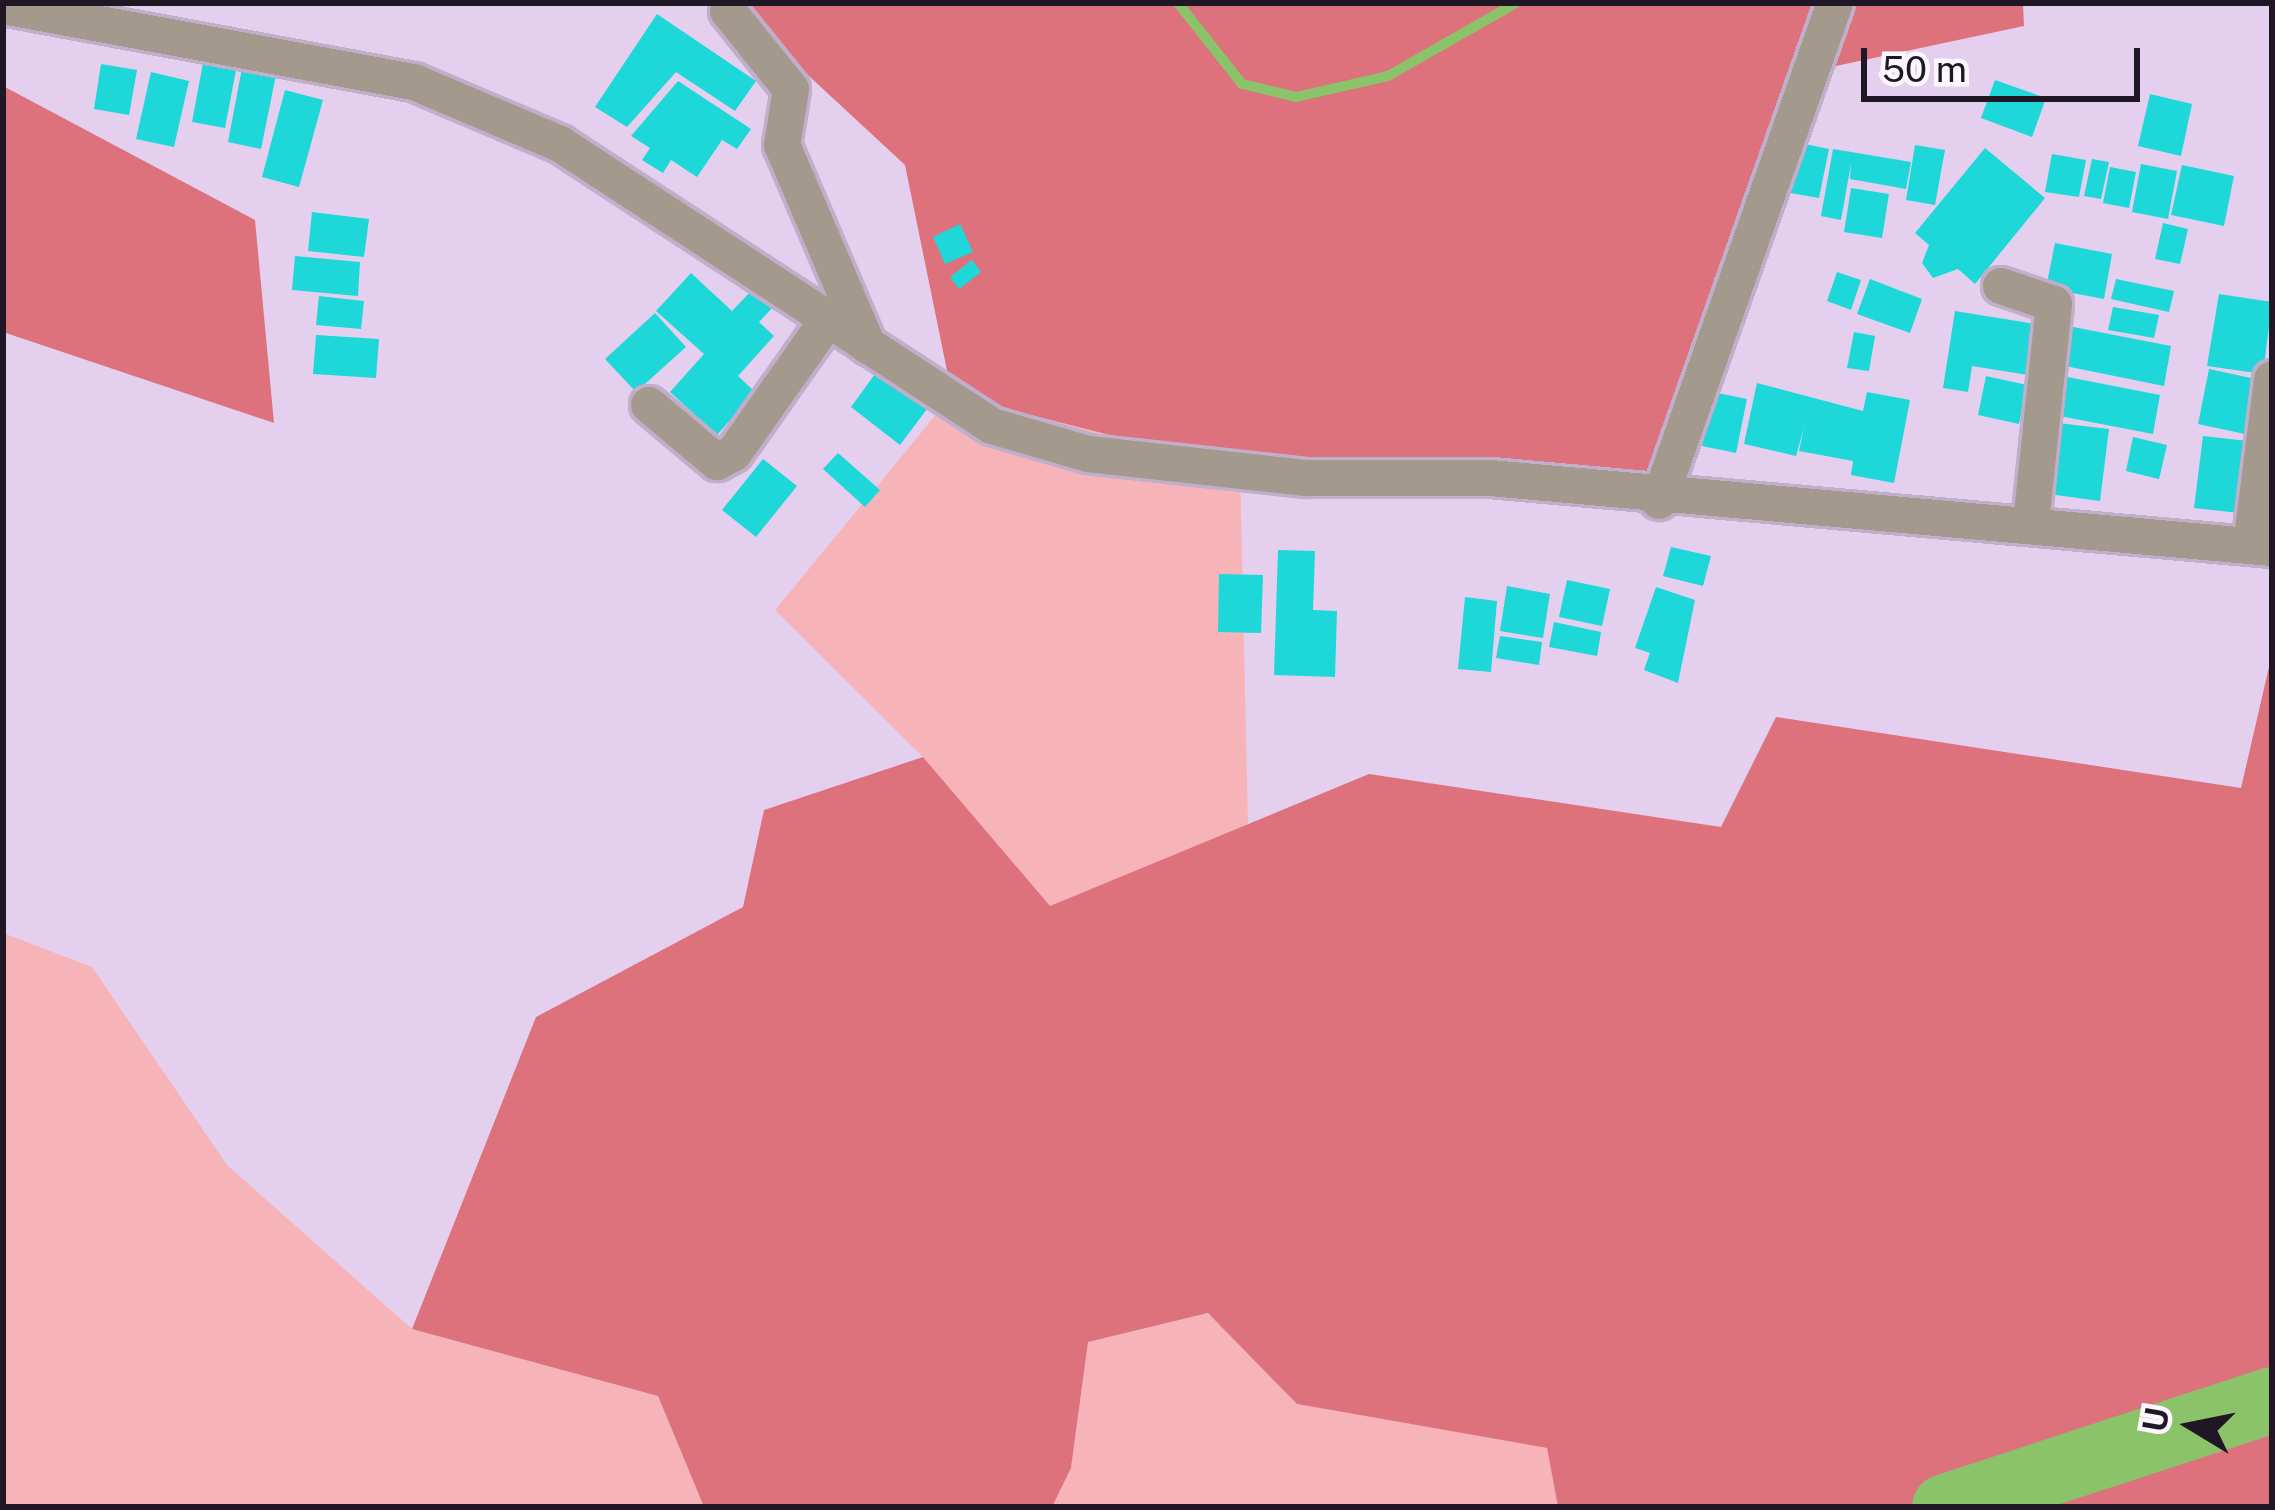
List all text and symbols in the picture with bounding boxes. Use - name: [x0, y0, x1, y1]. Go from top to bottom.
- scale bar: [1867, 24, 2146, 98]
- text: 50 m: [1882, 48, 1967, 90]
- north arrow: [2131, 1366, 2251, 1486]
- text: U: [2135, 1405, 2176, 1435]

